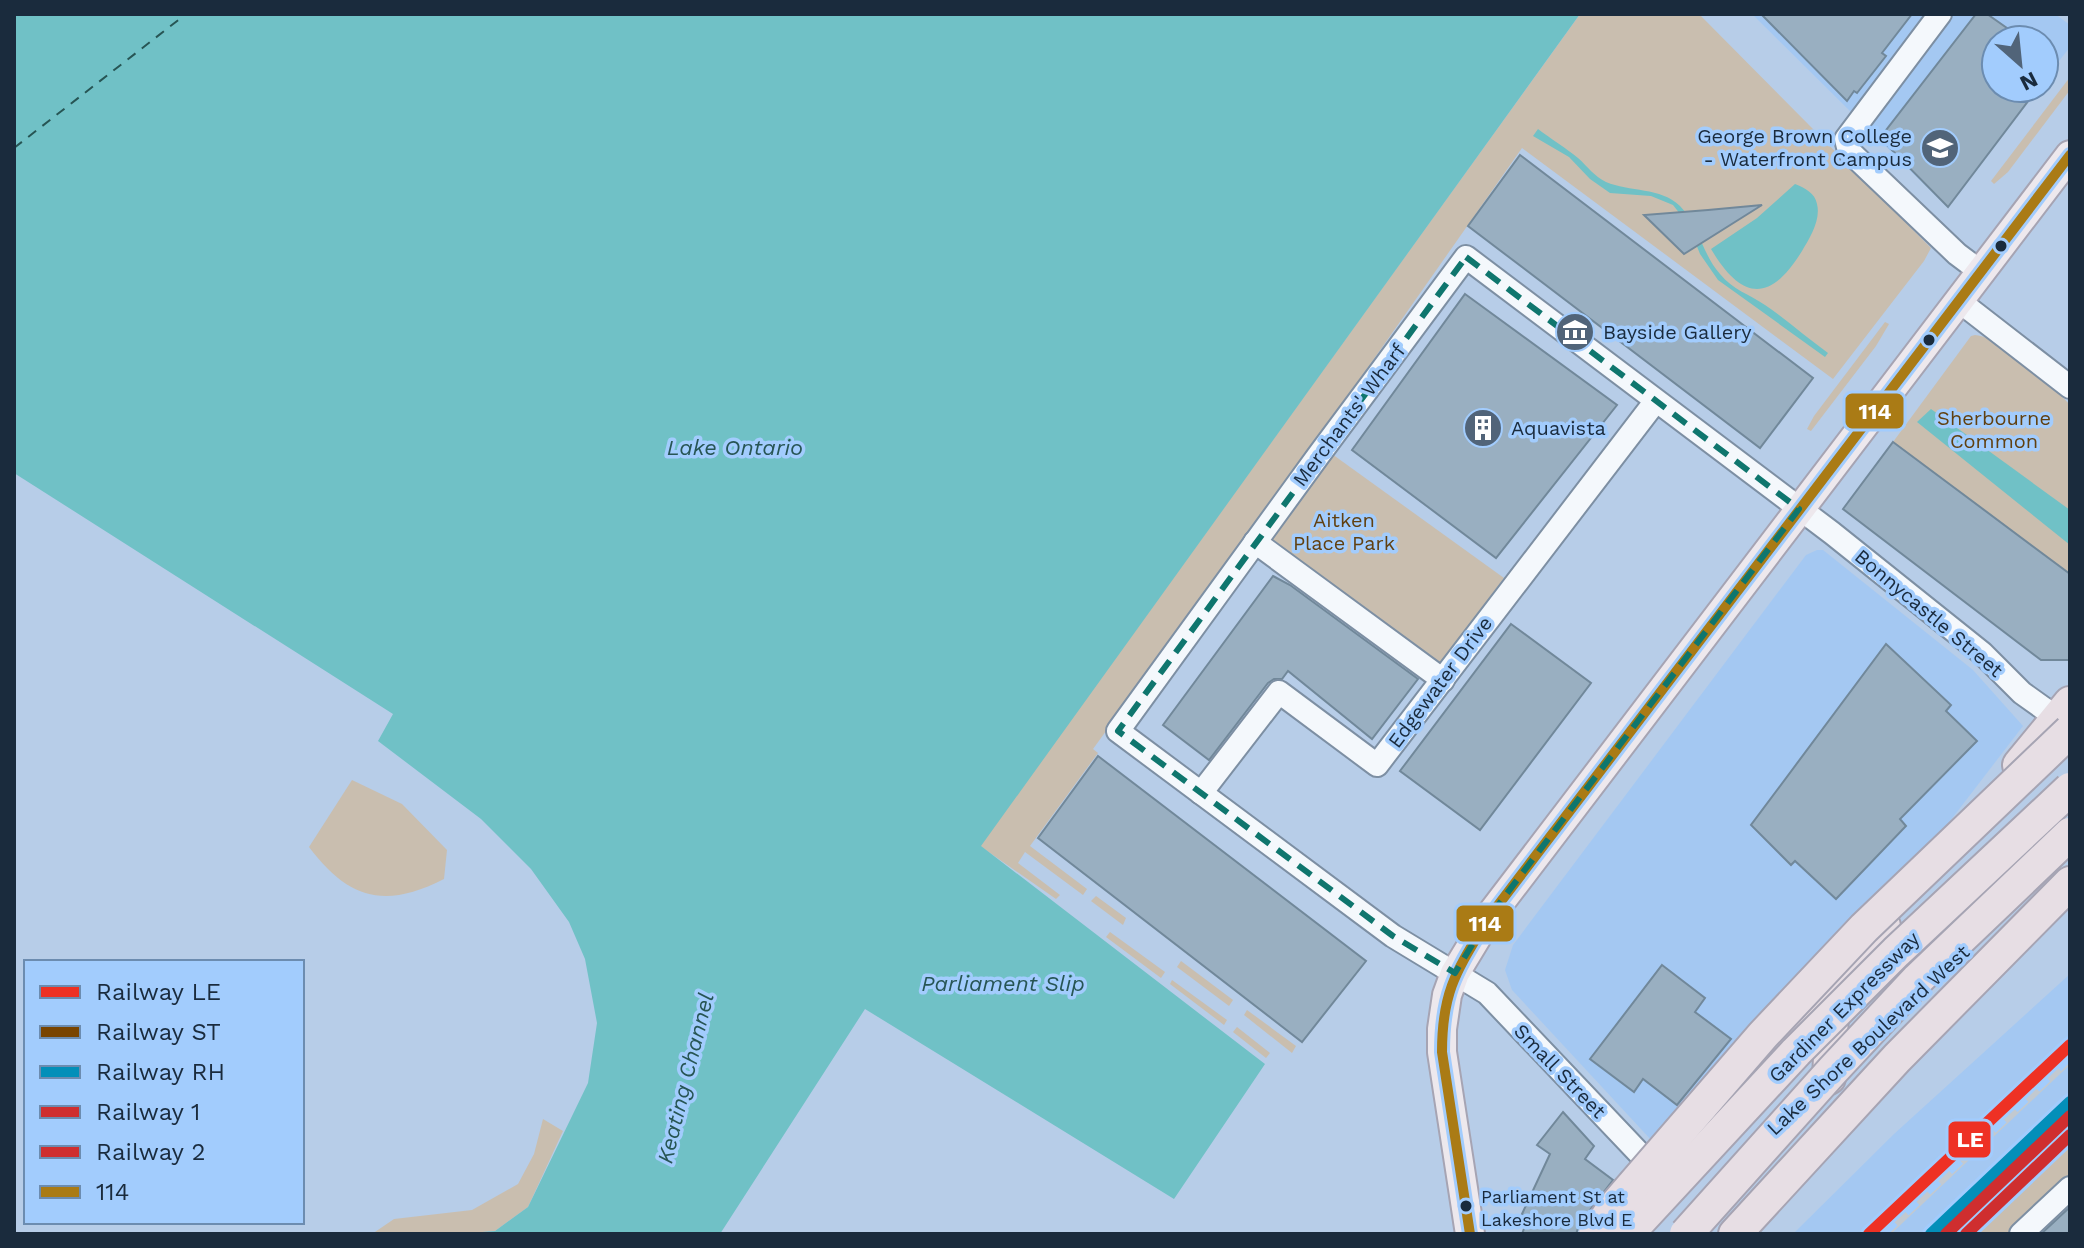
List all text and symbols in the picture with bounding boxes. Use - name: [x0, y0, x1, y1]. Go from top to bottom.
- north arrow: [1980, 24, 2060, 104]
- text: N: [2016, 67, 2042, 96]
- place label: George Brown College - Waterfront Campus: [1697, 124, 1912, 171]
- school or university icon: George Brown College - Waterfront Campus: [1919, 127, 1961, 169]
- unlabelled marker: [1993, 238, 2009, 254]
- museum icon: Bayside Gallery: [1554, 311, 1596, 353]
- place label: Bayside Gallery: [1603, 320, 1752, 344]
- unlabelled marker: [1921, 332, 1937, 348]
- street label: Merchants' Wharf: [1288, 339, 1410, 491]
- line badge: 114: [1844, 392, 1905, 430]
- text: 114: [1858, 399, 1892, 424]
- park label: Sherbourne Common: [1937, 406, 2051, 453]
- building icon: Aquavista: [1462, 407, 1504, 449]
- place label: Aquavista: [1511, 416, 1606, 440]
- water label: Lake Ontario: [667, 435, 803, 460]
- park label: Aitken Place Park: [1293, 508, 1395, 555]
- street label: Bonnycastle Street: [1850, 544, 2008, 682]
- street label: Edgewater Drive: [1383, 611, 1497, 753]
- line badge: 114: [1455, 904, 1515, 943]
- text: 114: [1468, 911, 1502, 936]
- street label: Gardiner Expressway: [1764, 926, 1925, 1087]
- street label: Lake Shore Boulevard West: [1762, 939, 1975, 1140]
- legend: [24, 960, 304, 1224]
- water label: Parliament Slip: [921, 971, 1085, 996]
- text: Railway LE: [96, 978, 221, 1006]
- water label: Keating Channel: [652, 990, 719, 1166]
- text: Railway ST: [96, 1018, 221, 1046]
- street label: Small Street: [1509, 1019, 1611, 1124]
- text: Railway RH: [96, 1058, 225, 1086]
- text: Railway 1: [96, 1098, 200, 1126]
- line badge: LE: [1947, 1120, 1992, 1159]
- text: LE: [1956, 1127, 1984, 1152]
- text: Railway 2: [96, 1138, 206, 1166]
- text: 114: [96, 1178, 129, 1206]
- place label: Parliament St at Lakeshore Blvd E: [1481, 1186, 1632, 1230]
- marker: Parliament St at Lakeshore Blvd E: [1458, 1198, 1474, 1214]

